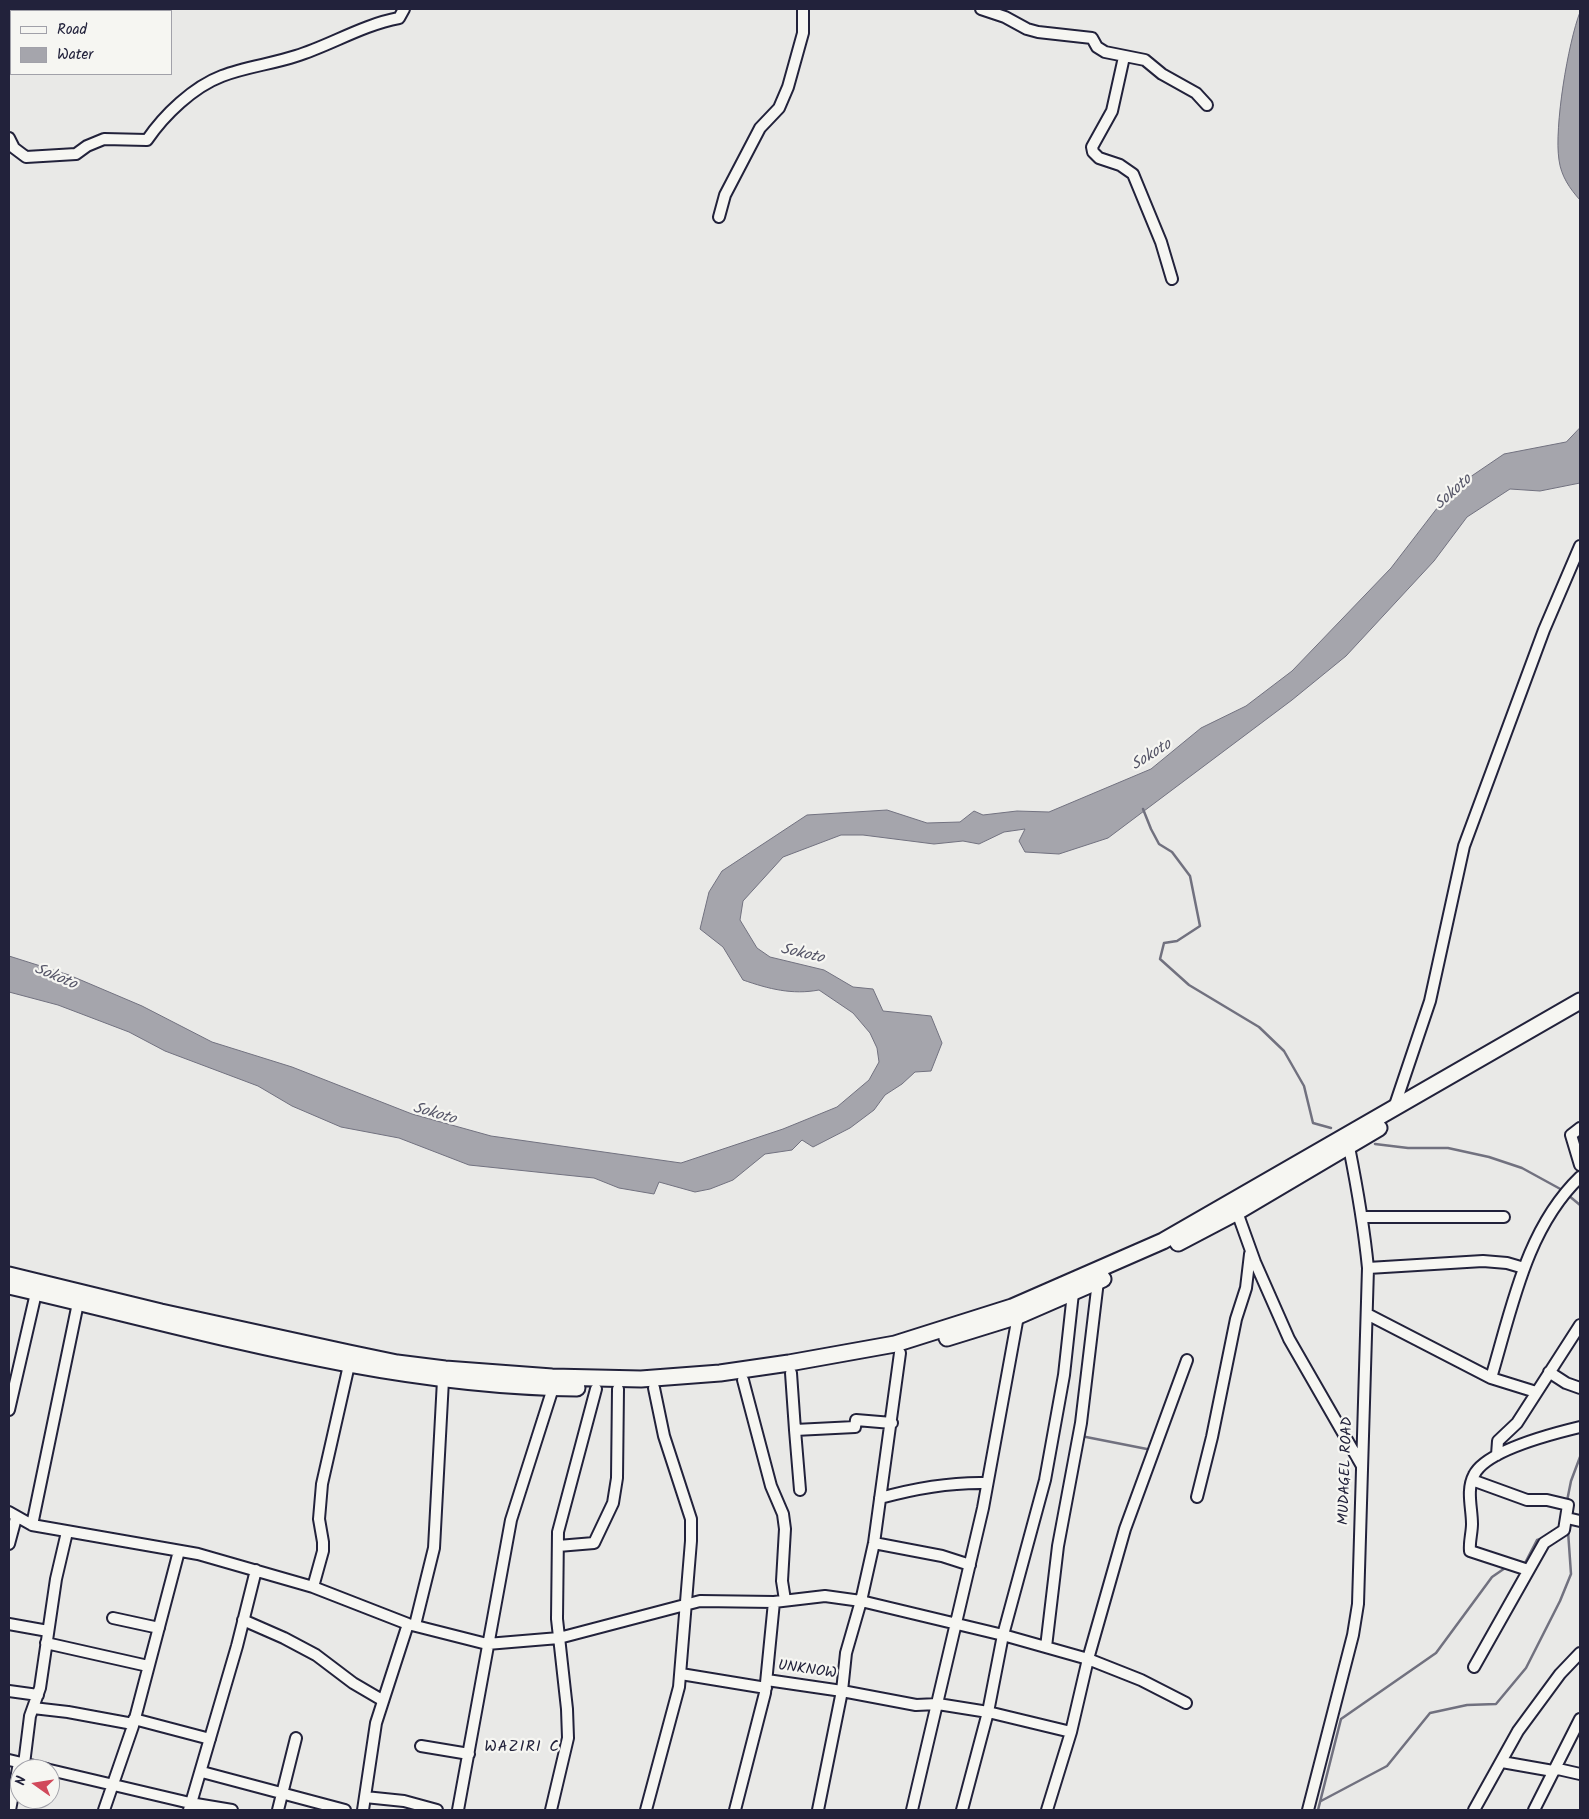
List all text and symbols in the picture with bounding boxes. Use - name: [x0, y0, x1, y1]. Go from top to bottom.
- legend: [10, 10, 172, 75]
- text: Road: [57, 18, 87, 42]
- text: Water: [57, 43, 93, 67]
- water label: Sokoto: [1431, 471, 1477, 515]
- water label: Sokoto: [1128, 736, 1176, 776]
- water label: Sokoto: [778, 941, 826, 969]
- water label: Sokoto: [31, 961, 79, 995]
- water label: Sokoto: [410, 1100, 458, 1130]
- street label: MUDAGEL ROAD: [1336, 1416, 1358, 1526]
- street label: UNKNOW: [776, 1658, 838, 1684]
- district label: WAZIRI C: [483, 1738, 561, 1758]
- north arrow: [10, 1759, 60, 1809]
- text: N: [10, 1774, 33, 1788]

